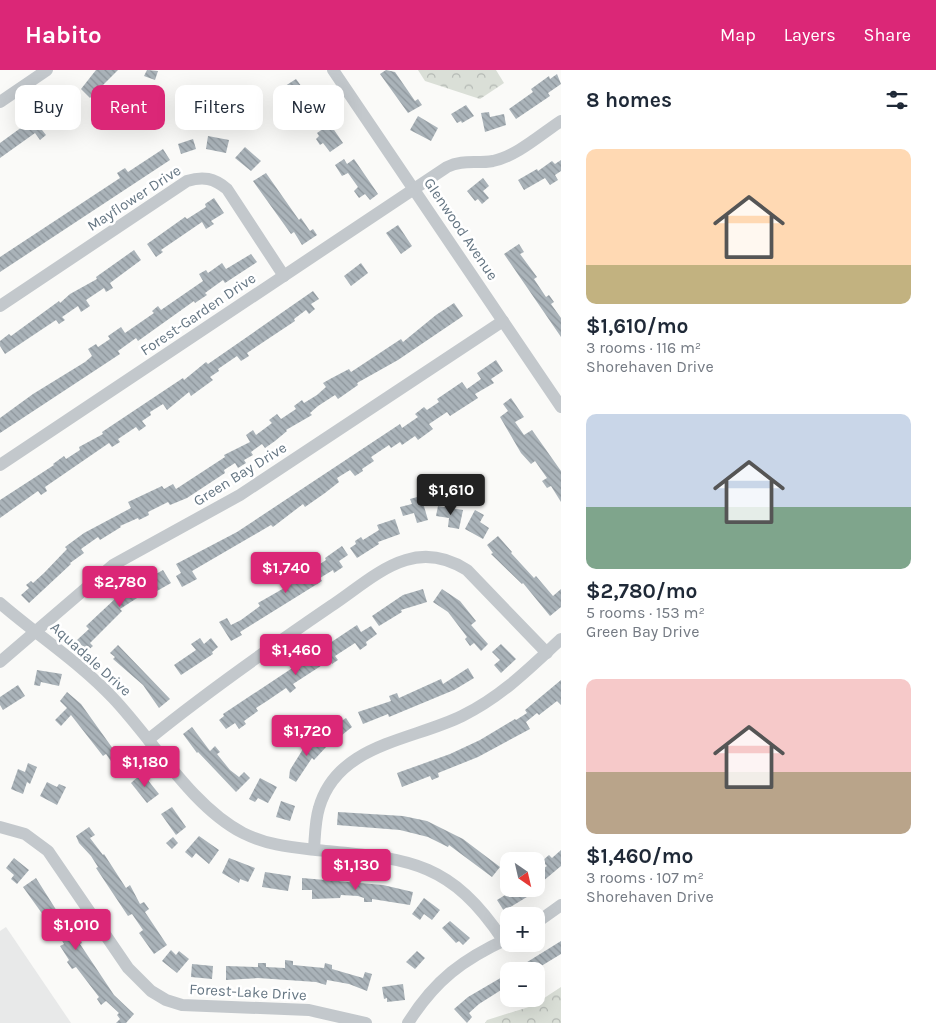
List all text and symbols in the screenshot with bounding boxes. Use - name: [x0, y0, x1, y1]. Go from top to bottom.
- text: Habito: [25, 21, 102, 49]
- text: Map: [720, 24, 756, 46]
- text: Layers: [784, 24, 836, 46]
- text: Share: [864, 24, 911, 46]
- chip: Buy: [15, 85, 81, 130]
- chip: Rent: [91, 85, 165, 130]
- chip: Filters: [175, 85, 263, 130]
- chip: New: [273, 85, 344, 130]
- icon: filters: [883, 86, 911, 114]
- text: 8 homes: [586, 88, 672, 112]
- street label: Mayflower Drive: [84, 161, 184, 235]
- street label: Glenwood Avenue: [420, 174, 502, 284]
- icon: home: [704, 182, 794, 272]
- street label: Forest-Garden Drive: [137, 269, 259, 359]
- text: $1,610/mo: [586, 314, 689, 338]
- text: 3 rooms · 116 m²: [586, 338, 701, 357]
- text: Shorehaven Drive: [586, 357, 714, 376]
- street label: Green Bay Drive: [190, 438, 290, 510]
- icon: home: [704, 447, 794, 537]
- pin: $1,610: [410, 474, 492, 516]
- text: $1,610: [428, 480, 474, 499]
- pin: $1,740: [245, 552, 327, 594]
- text: $1,740: [262, 558, 310, 577]
- pin: $2,780: [79, 566, 161, 608]
- text: $2,780: [93, 572, 147, 591]
- text: $2,780/mo: [586, 579, 698, 603]
- text: 5 rooms · 153 m²: [586, 603, 705, 622]
- street label: Aquadale Drive: [47, 618, 135, 700]
- text: Green Bay Drive: [586, 622, 699, 641]
- pin: $1,460: [255, 634, 337, 676]
- text: $1,460: [271, 640, 321, 659]
- icon: home: [704, 712, 794, 802]
- pin: $1,720: [266, 714, 348, 757]
- text: $1,720: [283, 721, 331, 740]
- pin: $1,180: [104, 746, 186, 788]
- text: $1,180: [122, 752, 168, 771]
- text: $1,460/mo: [586, 844, 694, 868]
- pin: $1,130: [315, 848, 397, 891]
- north arrow: [500, 852, 545, 898]
- map controls: [500, 852, 545, 1007]
- text: $1,130: [333, 855, 379, 874]
- text: 3 rooms · 107 m²: [586, 868, 704, 887]
- text: Shorehaven Drive: [586, 887, 714, 906]
- button: +: [500, 907, 545, 952]
- pin: $1,010: [35, 908, 117, 951]
- text: $1,010: [53, 915, 99, 934]
- button: −: [500, 962, 545, 1007]
- street label: Forest-Lake Drive: [189, 980, 307, 1004]

